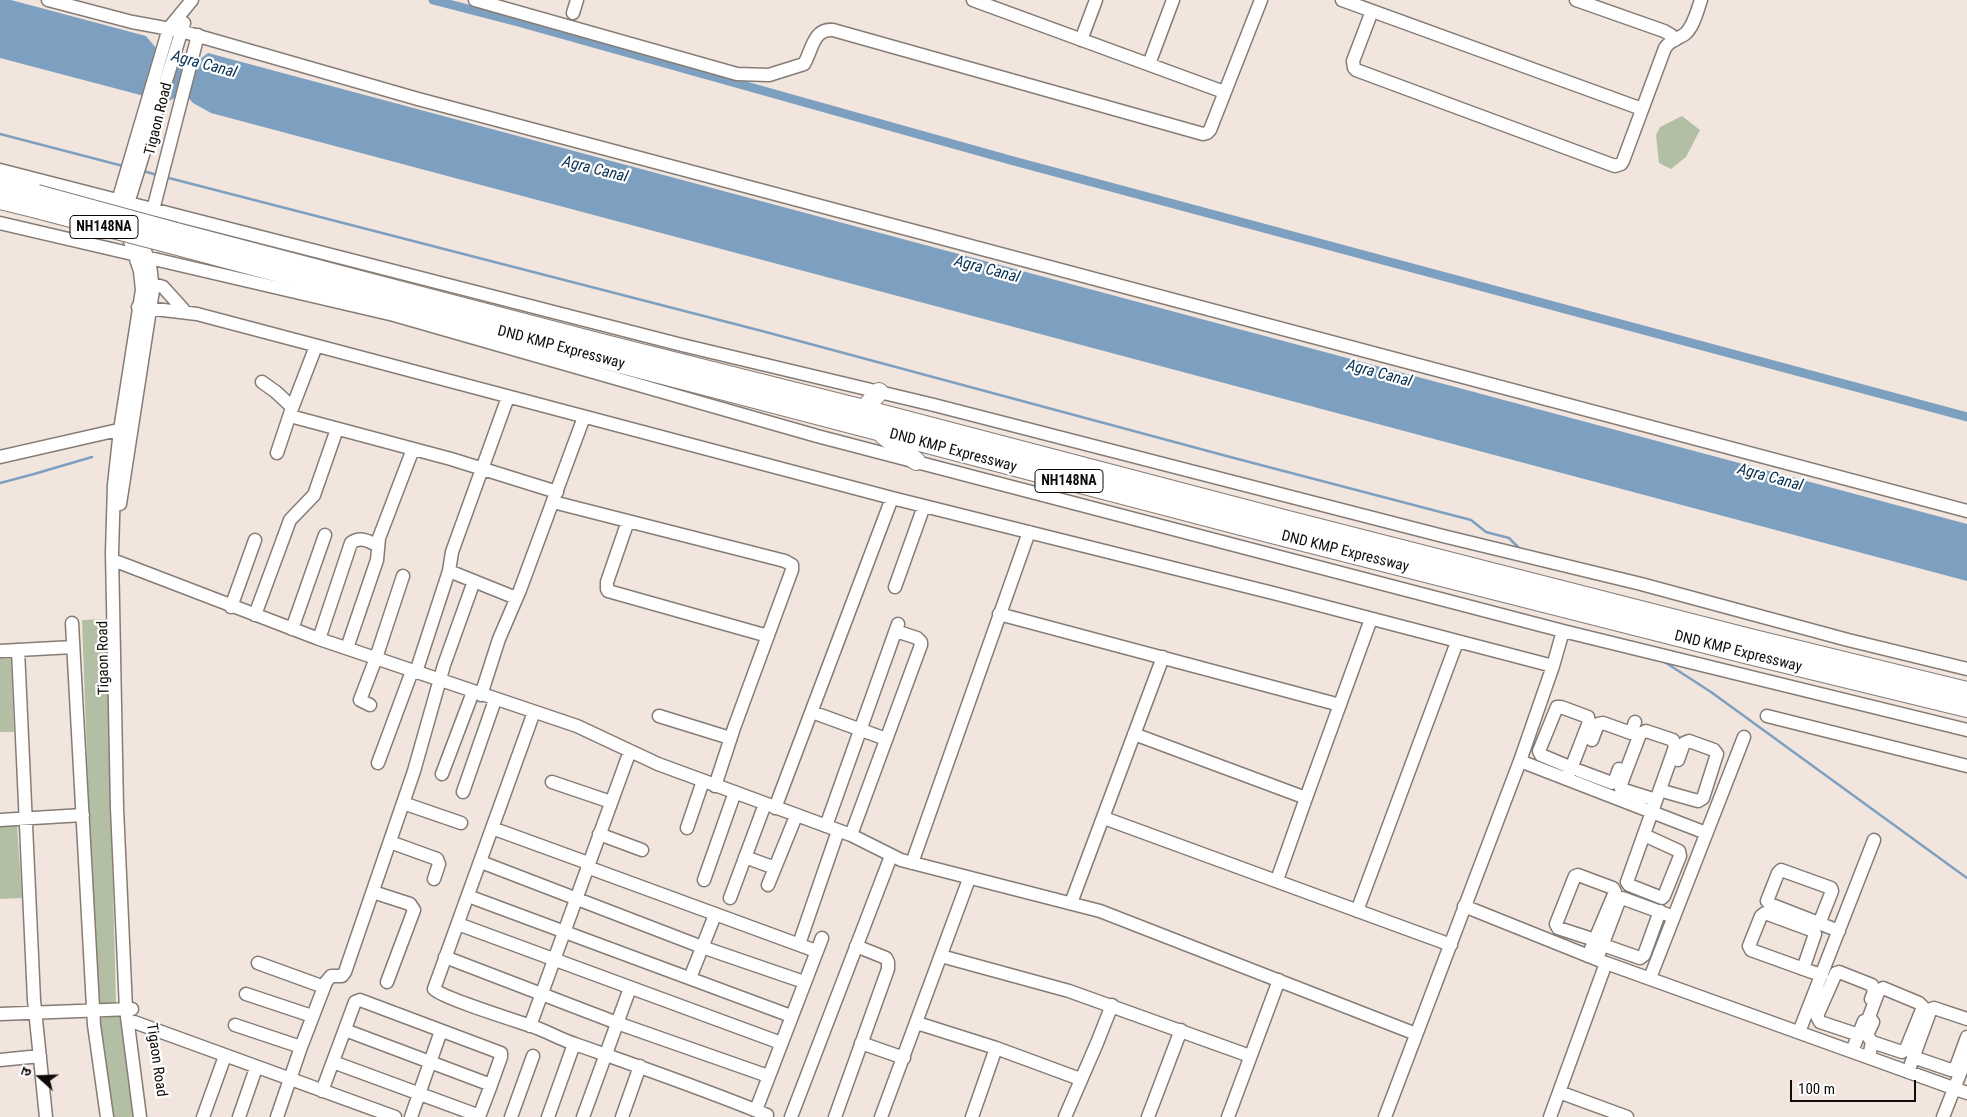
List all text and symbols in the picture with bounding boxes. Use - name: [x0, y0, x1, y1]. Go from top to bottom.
- water label: Agra Canal: [169, 47, 239, 83]
- street label: Tigaon Road: [141, 81, 177, 157]
- water label: Agra Canal: [560, 153, 630, 187]
- road number: NH148NA: [70, 216, 138, 238]
- water label: Agra Canal: [952, 252, 1022, 288]
- street label: DND KMP Expressway: [496, 322, 626, 374]
- water label: Agra Canal: [1344, 356, 1414, 392]
- street label: DND KMP Expressway: [888, 425, 1018, 477]
- water label: Agra Canal: [1735, 460, 1805, 496]
- road number: NH148NA: [1035, 470, 1103, 492]
- street label: DND KMP Expressway: [1279, 527, 1411, 577]
- street label: Tigaon Road: [94, 621, 114, 695]
- street label: DND KMP Expressway: [1672, 627, 1804, 677]
- street label: Tigaon Road: [142, 1022, 170, 1098]
- north arrow: [15, 1052, 65, 1102]
- text: उ: [17, 1065, 35, 1078]
- scale bar: [1792, 1070, 1918, 1102]
- text: 100 m: [1798, 1080, 1835, 1098]

